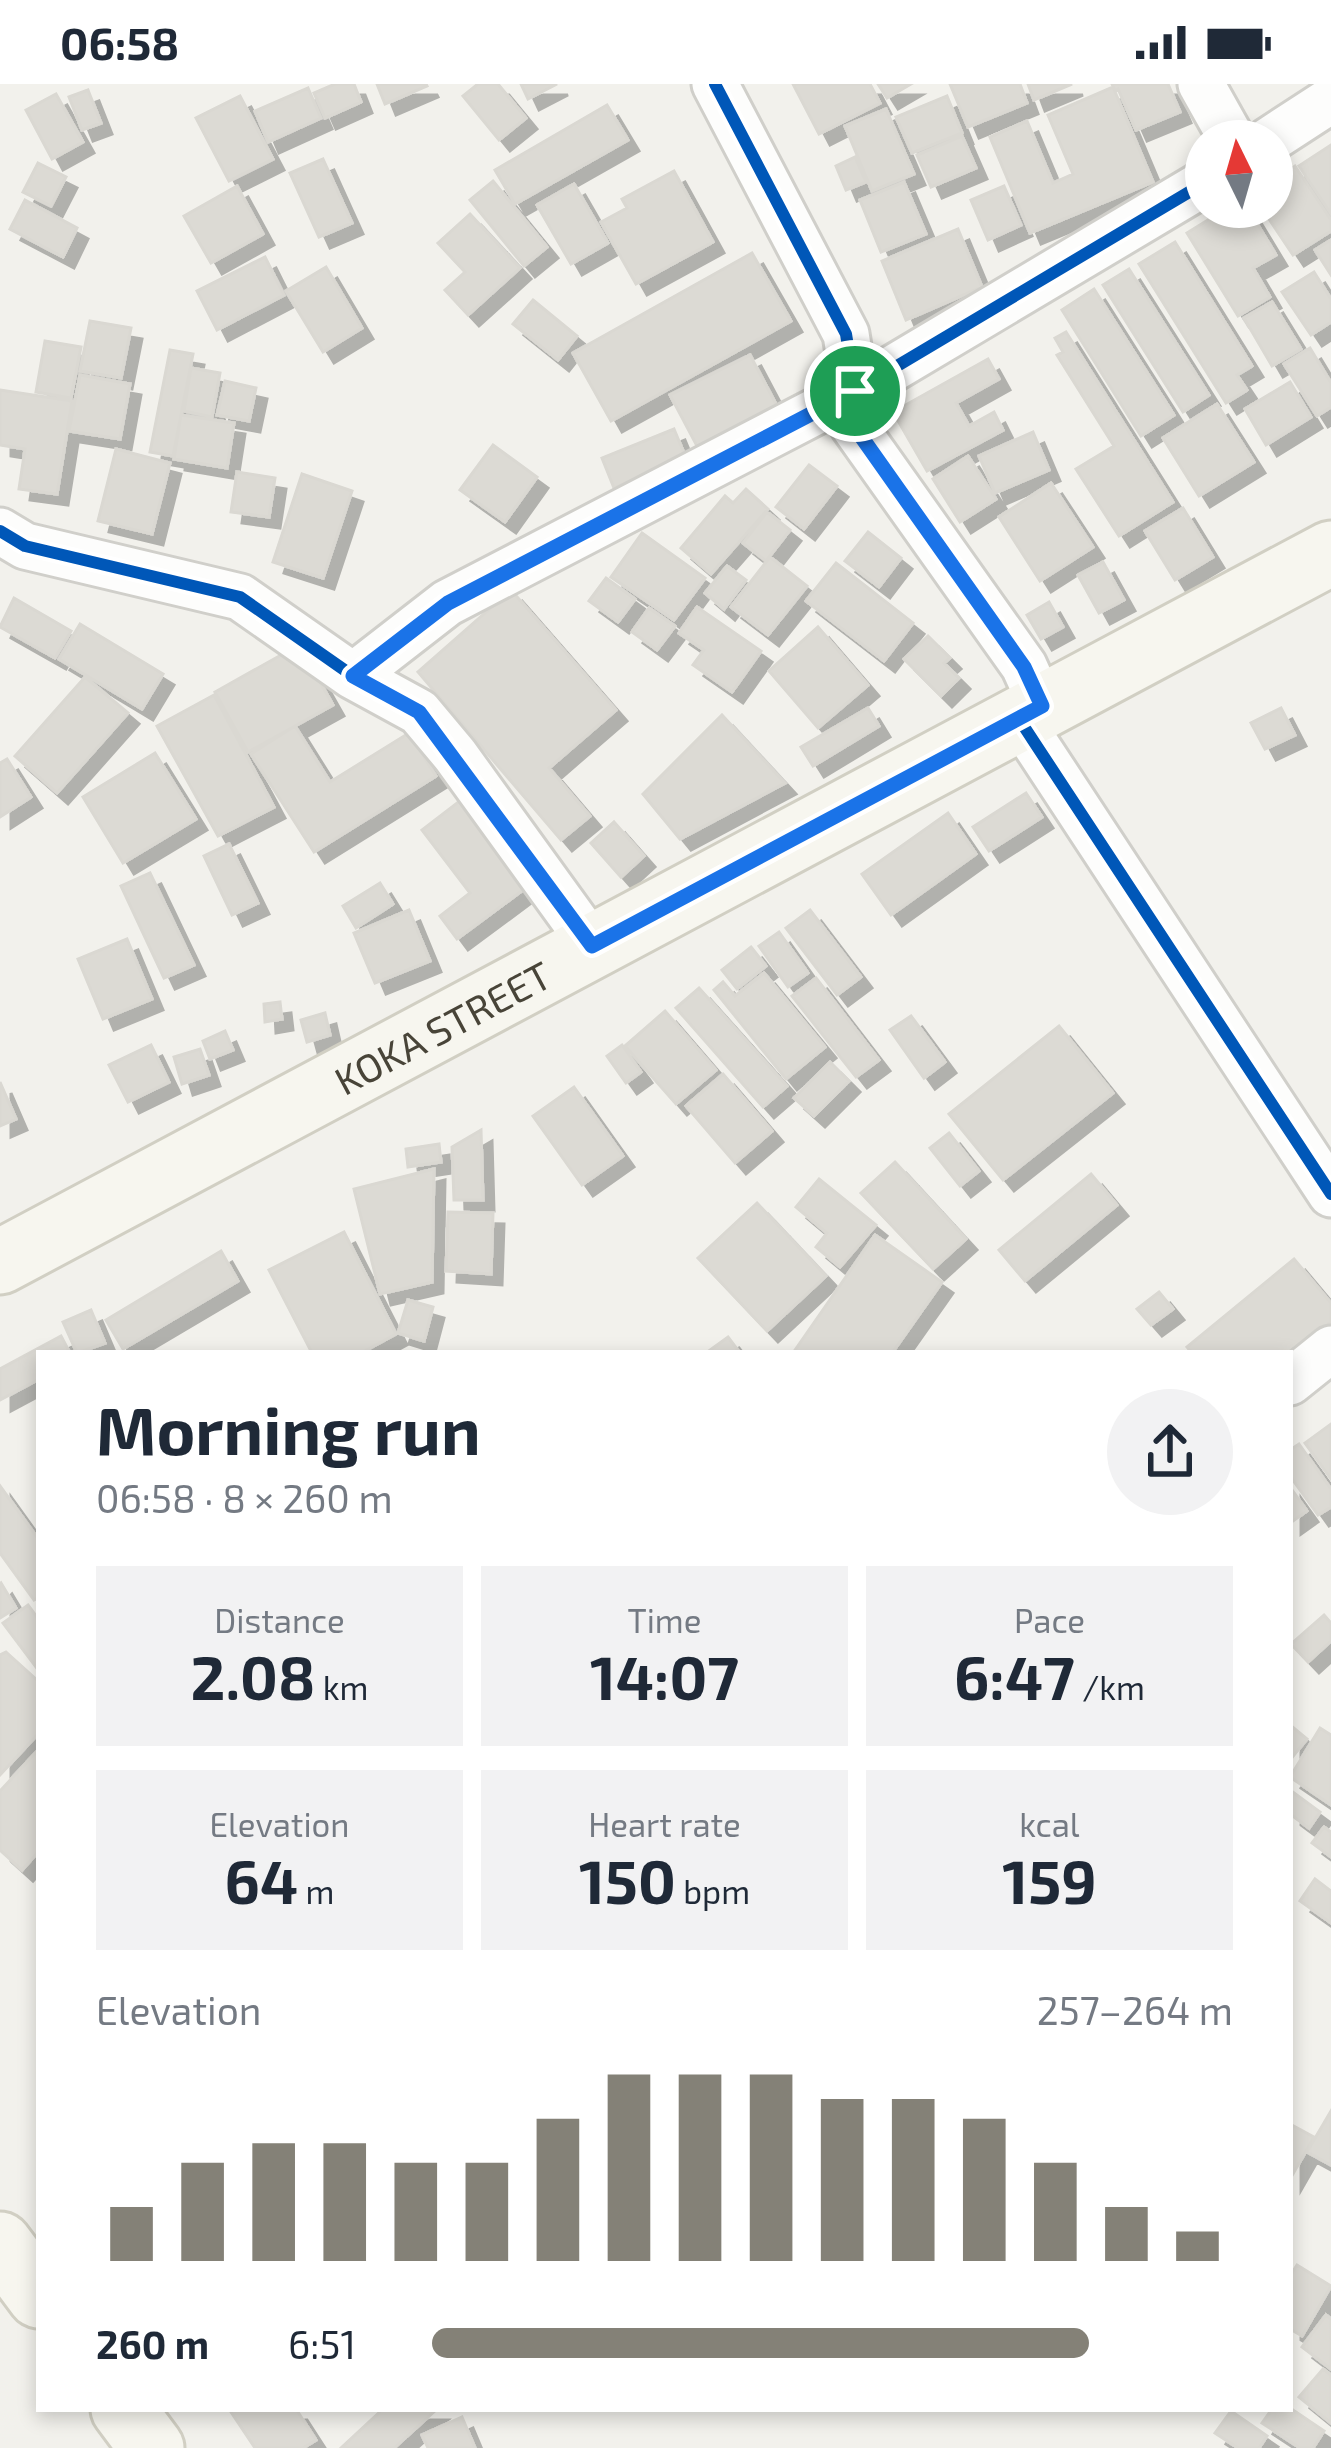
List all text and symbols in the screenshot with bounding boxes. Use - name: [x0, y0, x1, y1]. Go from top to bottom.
- text: 06:58: [60, 15, 179, 69]
- north arrow: [1185, 120, 1293, 228]
- map controls: [1185, 120, 1293, 228]
- pin: [804, 340, 906, 442]
- icon: arrive: [822, 358, 888, 424]
- street label: KOKA STREET: [326, 950, 558, 1103]
- text: Morning run: [96, 1389, 481, 1468]
- button: share: [1107, 1389, 1233, 1515]
- text: 06:58 · 8 × 260 m: [96, 1474, 393, 1521]
- text: Distance: [214, 1600, 345, 1640]
- text: Time: [628, 1600, 702, 1640]
- text: Pace: [1014, 1600, 1085, 1640]
- text: 2.08: [191, 1640, 315, 1712]
- text: 14:07: [590, 1640, 739, 1712]
- text: 6:47: [954, 1640, 1075, 1712]
- text: km: [315, 1667, 368, 1707]
- text: /km: [1075, 1667, 1145, 1707]
- text: Elevation: [209, 1804, 350, 1844]
- text: Heart rate: [588, 1804, 741, 1844]
- text: kcal: [1019, 1804, 1080, 1844]
- text: 64: [225, 1844, 298, 1916]
- text: 150: [579, 1844, 676, 1916]
- text: 159: [1002, 1844, 1097, 1916]
- text: m: [298, 1871, 334, 1911]
- text: bpm: [676, 1871, 750, 1911]
- text: Elevation: [96, 1986, 261, 2033]
- text: 257–264 m: [1037, 1986, 1233, 2033]
- text: 260 m: [96, 2320, 209, 2367]
- text: 6:51: [288, 2320, 356, 2367]

